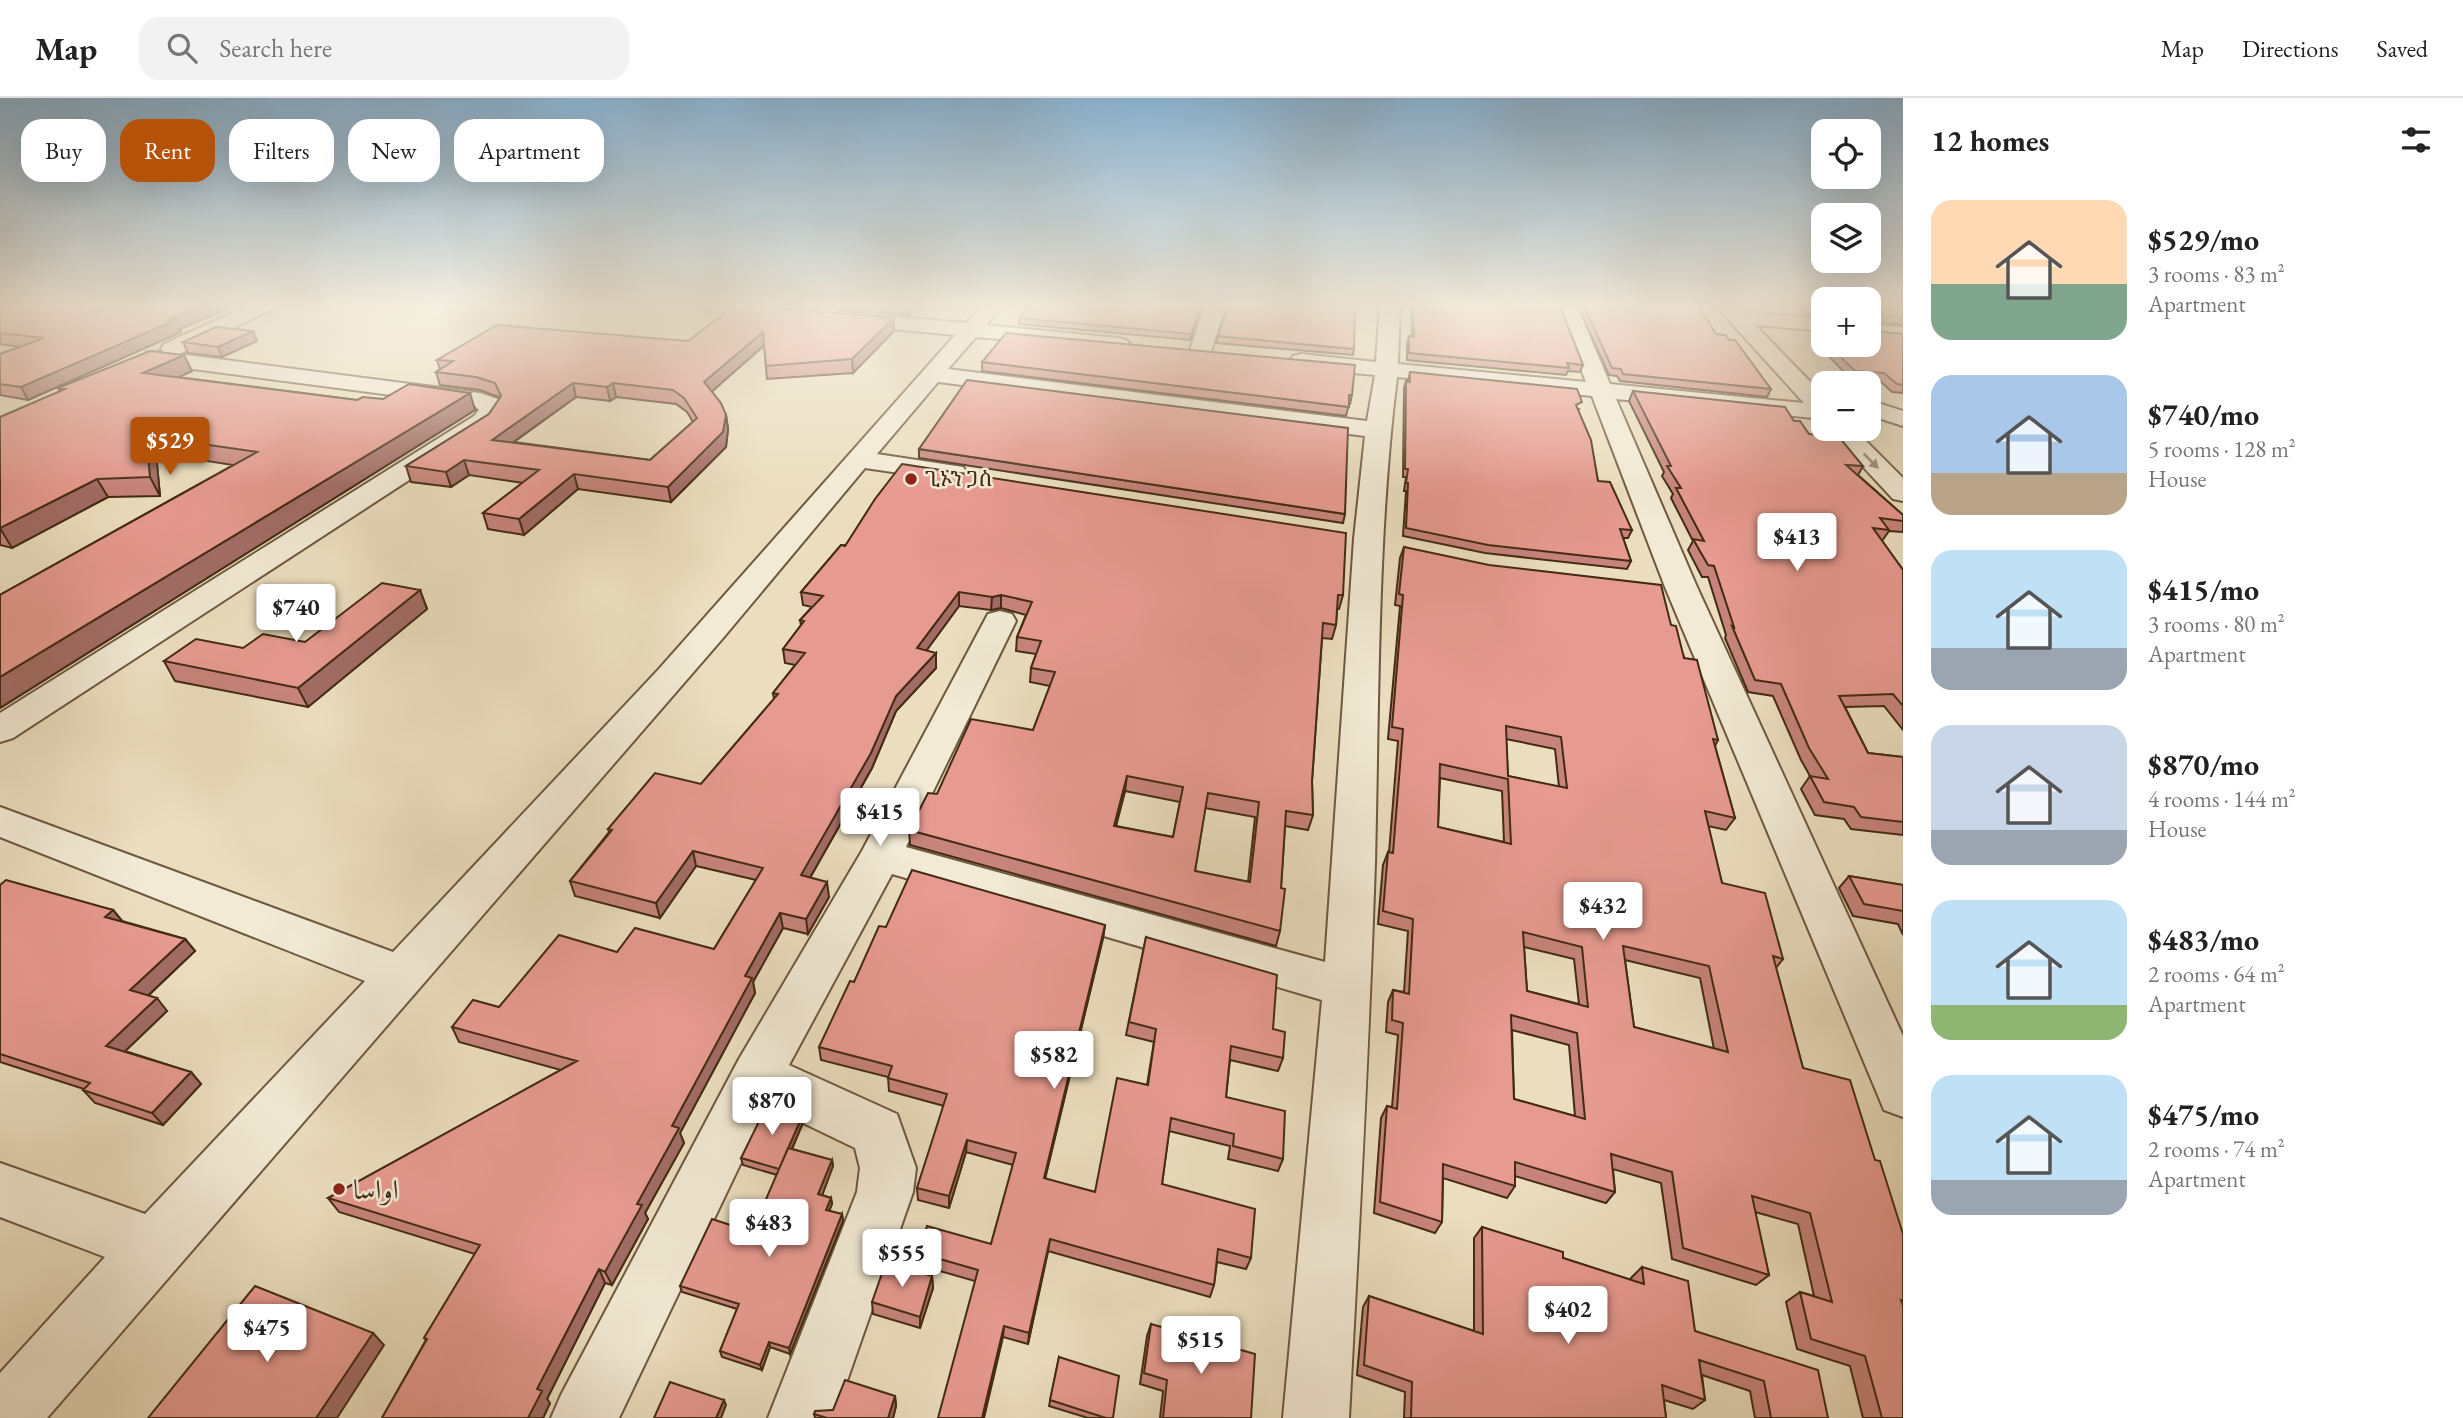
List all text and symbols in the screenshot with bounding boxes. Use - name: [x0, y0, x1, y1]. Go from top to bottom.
- search box: [139, 17, 629, 80]
- text: Map: [35, 27, 97, 70]
- icon: search: [163, 29, 201, 67]
- text: Search here: [219, 31, 332, 65]
- text: Map: [2161, 33, 2204, 64]
- text: Directions: [2242, 33, 2339, 64]
- text: Saved: [2377, 33, 2428, 64]
- chip: Buy: [21, 119, 106, 182]
- chip: Rent: [120, 119, 215, 182]
- chip: Filters: [229, 119, 334, 182]
- chip: New: [348, 119, 440, 182]
- chip: Apartment: [454, 119, 604, 182]
- map controls: [1811, 119, 1881, 441]
- button: locate: [1811, 119, 1881, 189]
- text: 12 homes: [1931, 121, 2049, 160]
- icon: filters: [2397, 121, 2435, 159]
- button: layers: [1811, 203, 1881, 273]
- text: $529/mo: [2148, 220, 2259, 259]
- icon: home: [1987, 228, 2071, 312]
- text: 3 rooms · 83 m²: [2148, 259, 2285, 289]
- button: +: [1811, 287, 1881, 357]
- text: Apartment: [2148, 289, 2246, 319]
- button: −: [1811, 371, 1881, 441]
- text: $740/mo: [2148, 395, 2259, 434]
- icon: home: [1987, 403, 2071, 487]
- pin: $529: [129, 418, 211, 477]
- text: $529: [146, 425, 194, 455]
- text: 5 rooms · 128 m²: [2148, 434, 2296, 464]
- one-way arrow: [1863, 453, 1880, 470]
- text: House: [2148, 464, 2207, 494]
- place label: ጊኦን ጋስ: [925, 465, 992, 492]
- marker: ጊኦን ጋስ: [903, 471, 919, 487]
- pin: $413: [1756, 514, 1838, 573]
- text: $413: [1773, 521, 1821, 551]
- text: $415/mo: [2148, 570, 2259, 609]
- icon: home: [1987, 578, 2071, 662]
- pin: $740: [255, 584, 337, 644]
- text: $740: [272, 592, 320, 622]
- text: 3 rooms · 80 m²: [2148, 609, 2285, 639]
- text: Apartment: [2148, 639, 2246, 669]
- text: $870/mo: [2148, 745, 2259, 784]
- icon: home: [1987, 753, 2071, 837]
- text: 4 rooms · 144 m²: [2148, 784, 2296, 814]
- pin: $415: [839, 788, 921, 848]
- text: $415: [856, 796, 904, 826]
- text: House: [2148, 814, 2207, 844]
- pin: $432: [1562, 882, 1644, 942]
- text: $432: [1579, 890, 1627, 920]
- text: $483/mo: [2148, 920, 2259, 959]
- icon: home: [1987, 928, 2071, 1012]
- text: 2 rooms · 64 m²: [2148, 959, 2285, 989]
- text: Apartment: [2148, 989, 2246, 1019]
- pin: $582: [1013, 1032, 1095, 1091]
- text: $582: [1030, 1039, 1078, 1069]
- pin: $870: [731, 1077, 813, 1137]
- text: $870: [748, 1085, 796, 1115]
- text: $475/mo: [2148, 1095, 2259, 1134]
- icon: home: [1987, 1103, 2071, 1187]
- text: 2 rooms · 74 m²: [2148, 1134, 2285, 1164]
- text: Apartment: [2148, 1164, 2246, 1194]
- place label: اواسا: [353, 1171, 399, 1207]
- marker: اواسا: [331, 1181, 347, 1197]
- pin: $483: [728, 1200, 810, 1259]
- text: $483: [745, 1207, 793, 1237]
- pin: $555: [861, 1230, 943, 1289]
- text: $555: [878, 1237, 926, 1267]
- pin: $402: [1527, 1286, 1609, 1346]
- text: $402: [1544, 1294, 1592, 1324]
- pin: $475: [226, 1304, 308, 1364]
- text: $475: [243, 1312, 291, 1342]
- pin: $515: [1160, 1316, 1242, 1376]
- text: $515: [1177, 1324, 1225, 1354]

